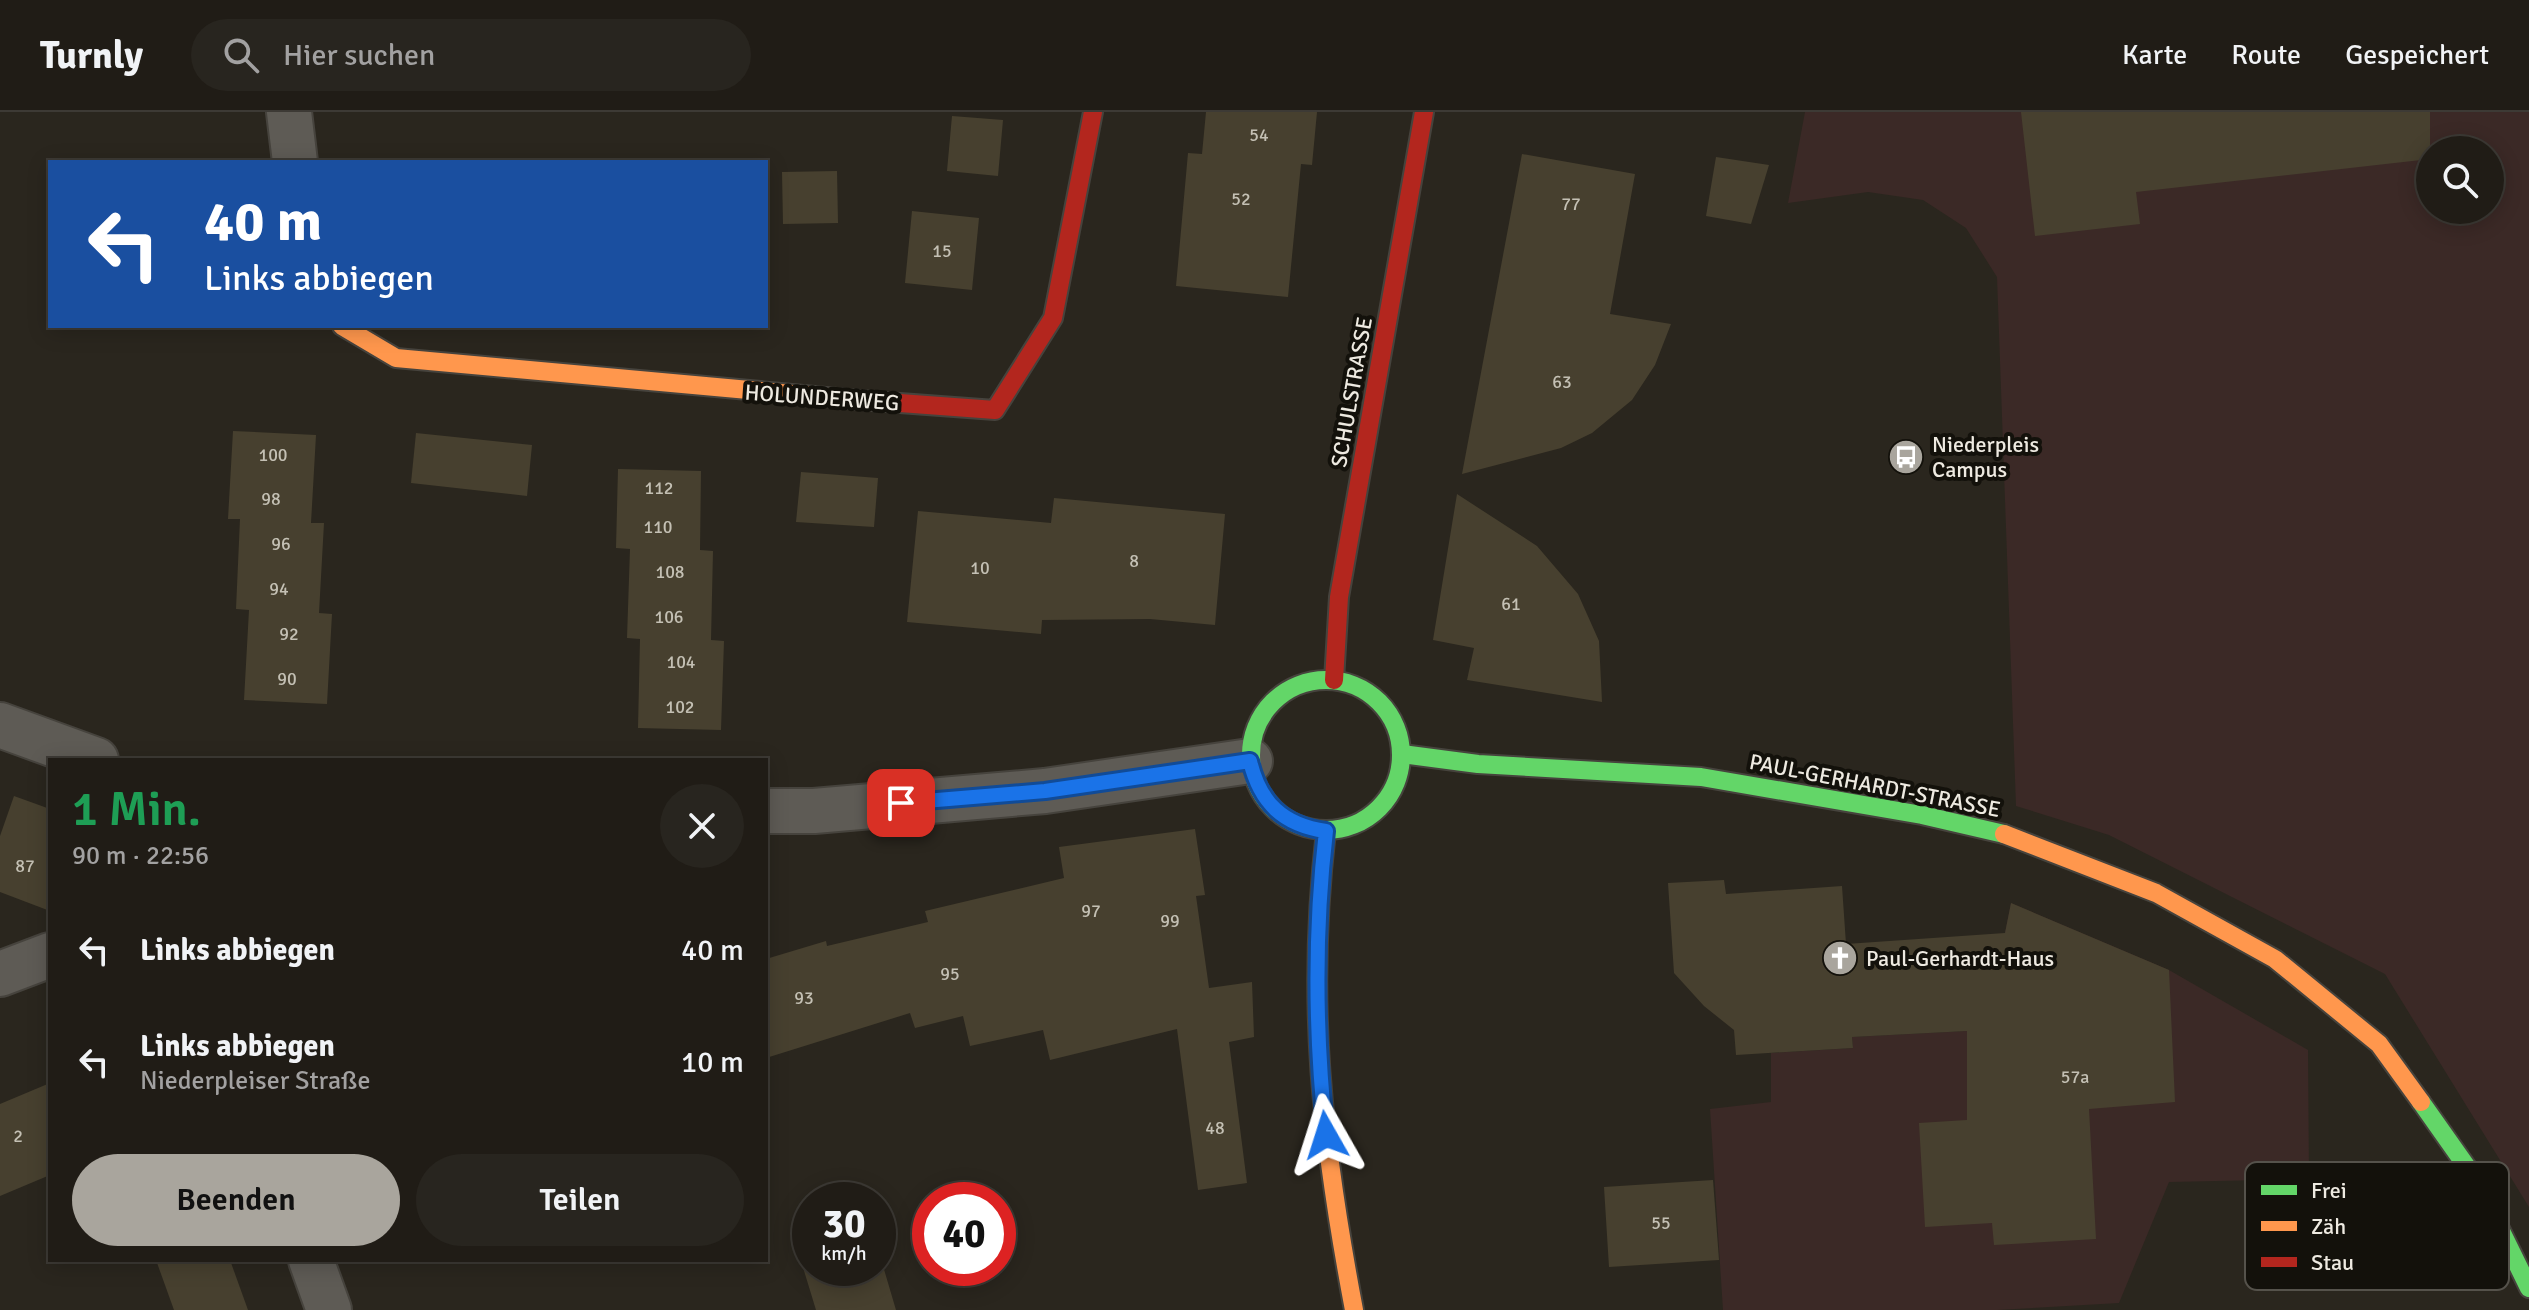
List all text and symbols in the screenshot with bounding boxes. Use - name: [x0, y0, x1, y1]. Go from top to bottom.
- search box: [191, 19, 751, 91]
- text: Turnly: [40, 32, 143, 79]
- icon: search: [219, 33, 263, 77]
- text: Hier suchen: [283, 37, 435, 74]
- text: Karte: [2122, 38, 2187, 72]
- text: Route: [2231, 38, 2301, 72]
- text: Gespeichert: [2345, 38, 2489, 72]
- house number: 54: [1249, 124, 1269, 146]
- map controls: [2416, 136, 2504, 224]
- button: search: [2416, 136, 2504, 224]
- text: 40 m: [204, 187, 322, 256]
- house number: 52: [1231, 188, 1251, 210]
- icon: left: [72, 192, 176, 296]
- house number: 77: [1561, 193, 1581, 215]
- house number: 15: [932, 240, 952, 262]
- text: Links abbiegen: [204, 256, 434, 301]
- street label: SCHULSTRASSE: [1325, 315, 1378, 469]
- house number: 63: [1552, 371, 1572, 393]
- street label: HOLUNDERWEG: [744, 379, 900, 416]
- place label: Niederpleis Campus: [1932, 431, 2039, 483]
- bus stop icon: Niederpleis Campus: [1887, 438, 1925, 476]
- house number: 100: [258, 444, 288, 466]
- house number: 112: [644, 477, 674, 499]
- house number: 98: [261, 488, 281, 510]
- house number: 110: [643, 516, 673, 538]
- house number: 96: [271, 533, 291, 555]
- house number: 8: [1129, 550, 1139, 572]
- house number: 10: [970, 557, 990, 579]
- house number: 108: [655, 561, 685, 583]
- house number: 94: [269, 578, 289, 600]
- house number: 61: [1501, 593, 1521, 615]
- house number: 106: [654, 606, 684, 628]
- house number: 92: [279, 623, 299, 645]
- house number: 104: [666, 651, 696, 673]
- house number: 90: [277, 668, 297, 690]
- house number: 102: [665, 696, 695, 718]
- street label: PAUL-GERHARDT-STRASSE: [1747, 748, 2003, 823]
- pin: [867, 769, 935, 837]
- text: 1 Min.: [72, 780, 201, 839]
- icon: arrive: [879, 781, 923, 825]
- button: close: [660, 784, 744, 868]
- text: 90 m · 22:56: [72, 840, 209, 872]
- house number: 87: [15, 855, 35, 877]
- house number: 97: [1081, 900, 1101, 922]
- house number: 99: [1160, 910, 1180, 932]
- icon: left: [72, 928, 116, 972]
- text: Links abbiegen: [140, 932, 335, 969]
- text: 40 m: [681, 932, 744, 969]
- church icon: Paul-Gerhardt-Haus: [1821, 939, 1859, 977]
- place label: Paul-Gerhardt-Haus: [1866, 945, 2054, 972]
- house number: 95: [940, 963, 960, 985]
- house number: 93: [794, 987, 814, 1009]
- text: Links abbiegen: [140, 1028, 335, 1065]
- icon: left: [72, 1040, 116, 1084]
- text: 10 m: [681, 1044, 744, 1081]
- text: Niederpleiser Straße: [140, 1065, 370, 1097]
- house number: 57a: [2061, 1066, 2089, 1088]
- position arrow: [1284, 1093, 1368, 1177]
- house number: 48: [1205, 1117, 1225, 1139]
- house number: 2: [13, 1125, 23, 1147]
- button: Beenden: [72, 1154, 400, 1246]
- button: Teilen: [416, 1154, 744, 1246]
- legend: [2245, 1162, 2509, 1290]
- text: Frei: [2311, 1177, 2347, 1204]
- speed limit sign: 40: [912, 1182, 1016, 1286]
- text: 30: [822, 1199, 866, 1249]
- house number: 55: [1651, 1212, 1671, 1234]
- text: Zäh: [2311, 1213, 2346, 1240]
- text: km/h: [821, 1241, 867, 1266]
- text: Stau: [2311, 1249, 2354, 1276]

